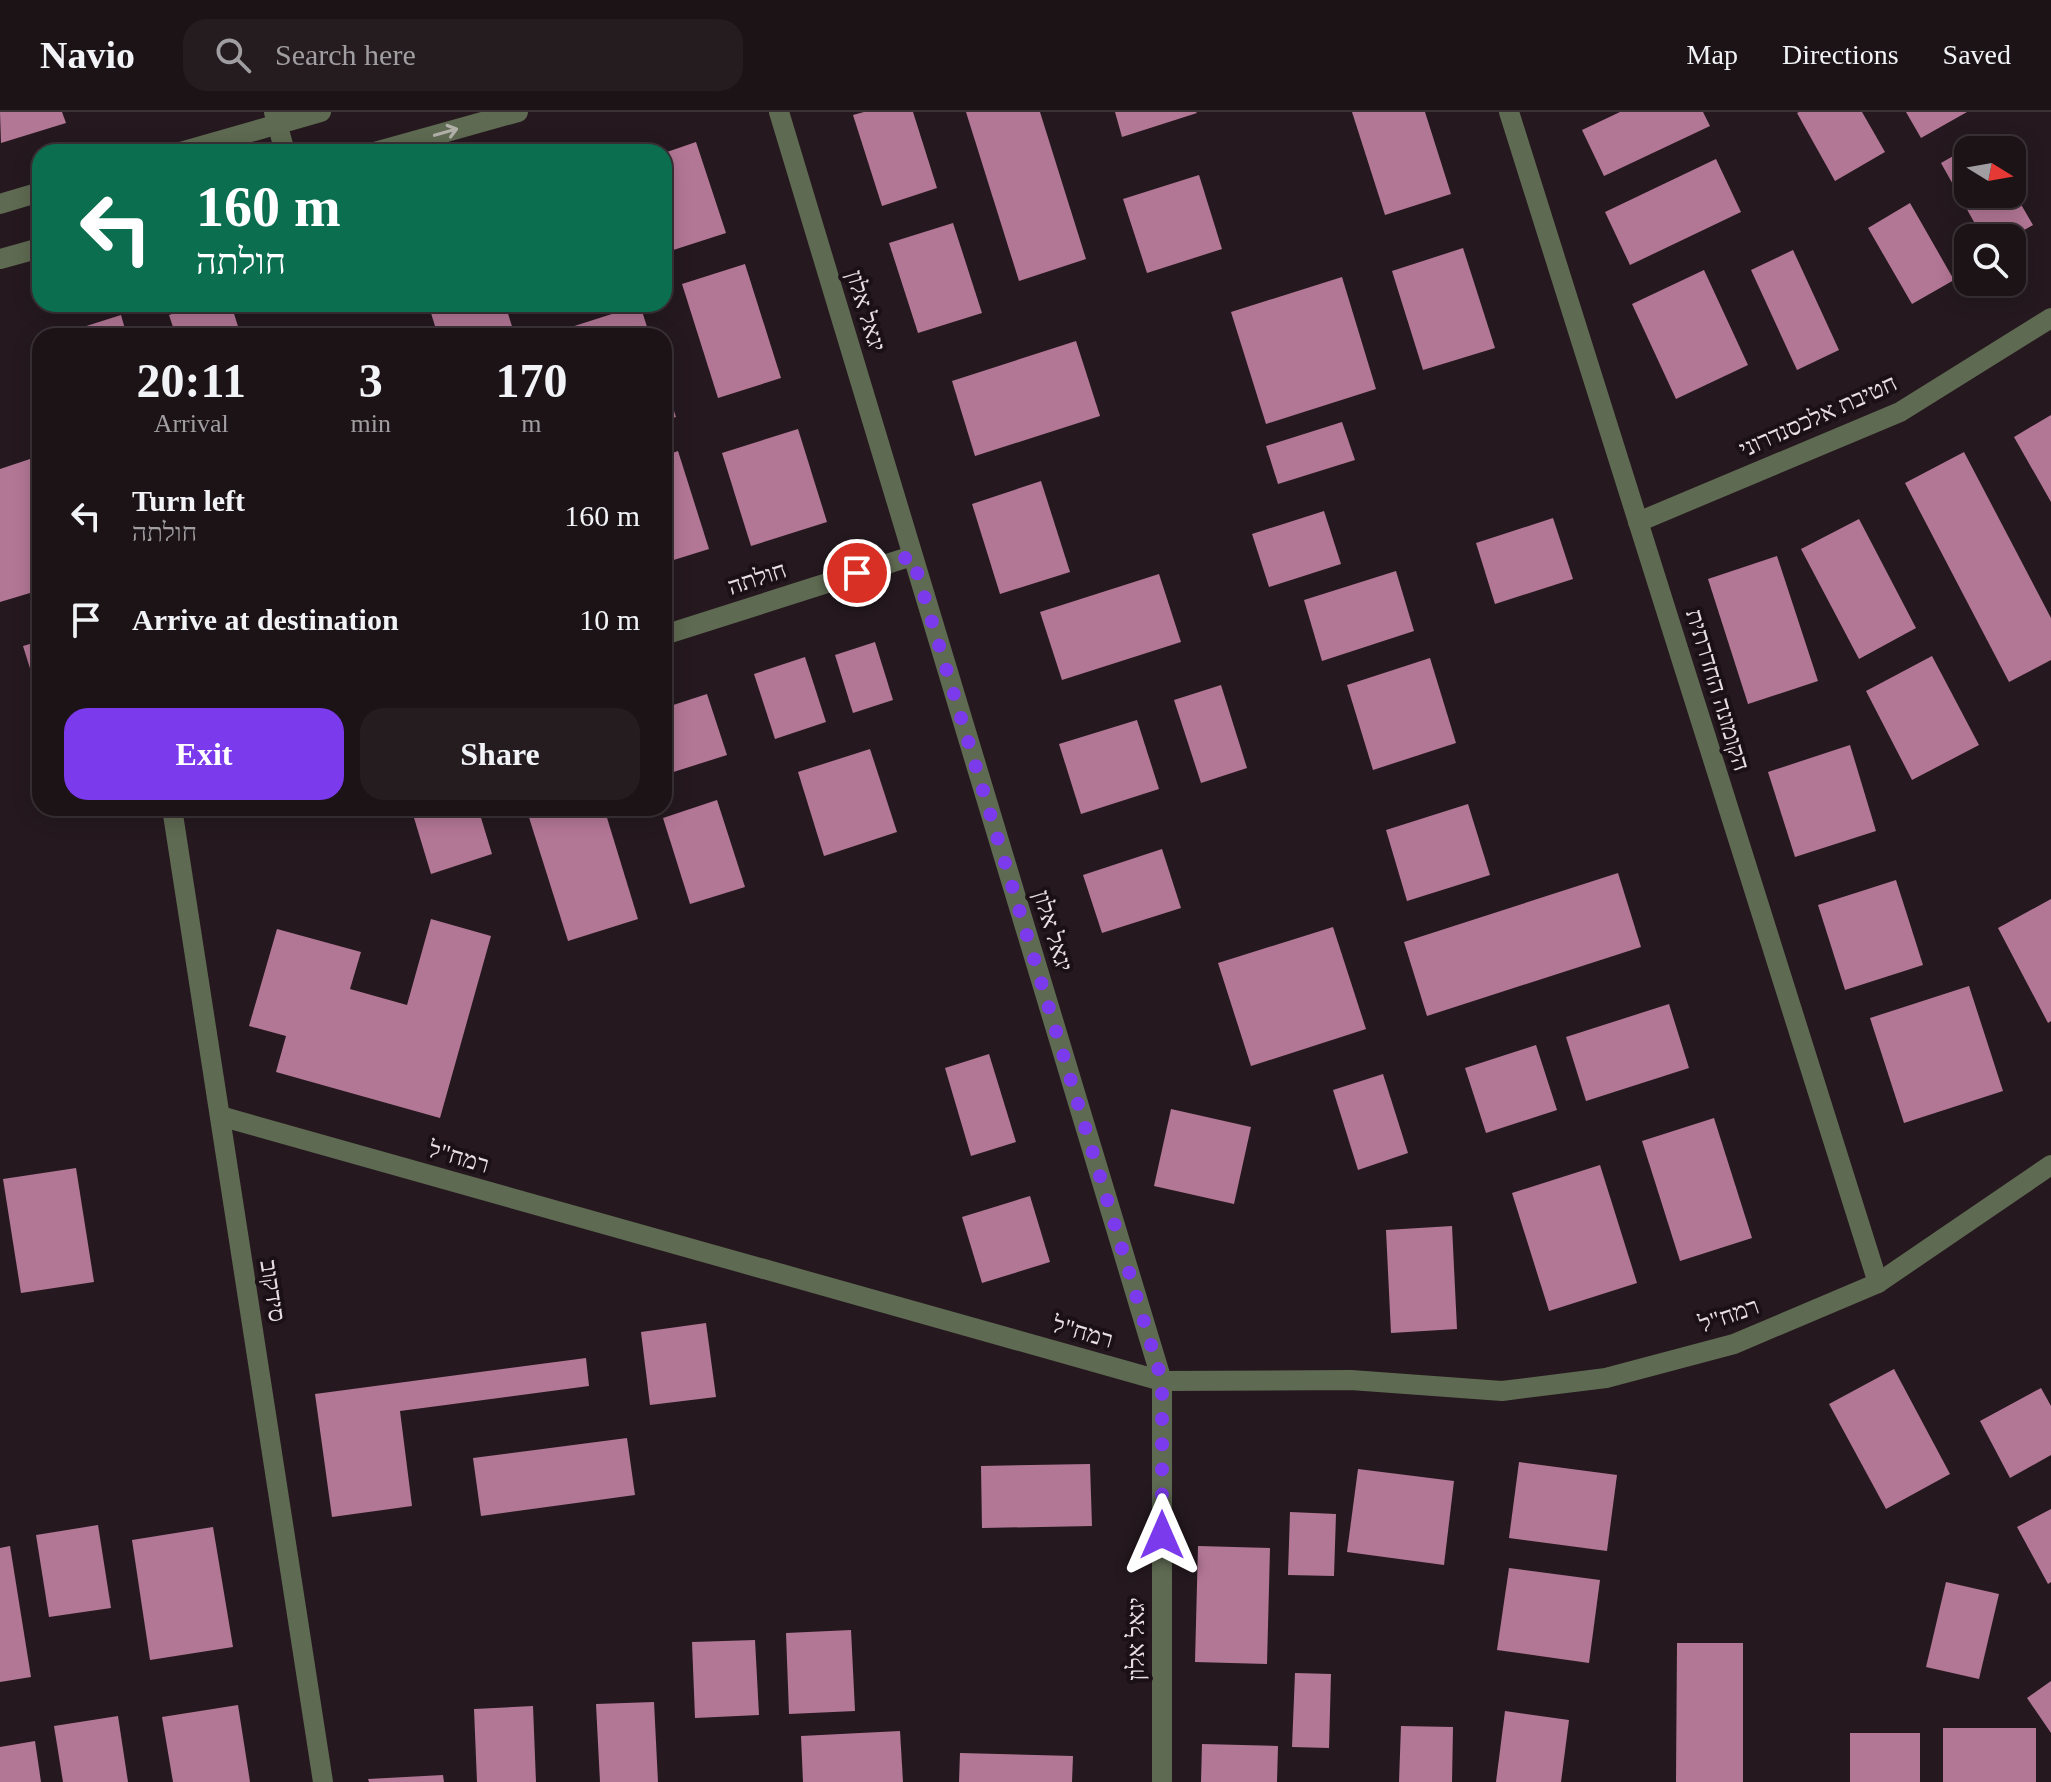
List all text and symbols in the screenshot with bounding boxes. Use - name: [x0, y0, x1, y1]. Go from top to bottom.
- search box: [183, 19, 743, 91]
- icon: search: [211, 33, 255, 77]
- text: Navio: [40, 34, 135, 76]
- text: Search here: [275, 38, 416, 71]
- text: Map: [1687, 39, 1738, 70]
- text: Directions: [1782, 39, 1899, 70]
- text: Saved: [1943, 39, 2011, 70]
- one-way arrow: [433, 124, 459, 139]
- north arrow: [1954, 136, 2026, 208]
- map controls: [1954, 136, 2026, 296]
- icon: left: [64, 176, 168, 280]
- text: 160 m: [196, 176, 341, 238]
- button: search: [1954, 224, 2026, 296]
- text: חולתה: [196, 242, 286, 282]
- street label: יגאל אלון: [841, 267, 891, 355]
- text: 20:11: [137, 354, 246, 407]
- text: 3: [359, 354, 383, 407]
- text: 170: [495, 354, 567, 407]
- street label: חטיבת אלכסנדרוני: [1735, 370, 1901, 462]
- text: Arrival: [154, 409, 229, 438]
- text: min: [350, 409, 391, 438]
- text: m: [521, 409, 542, 438]
- text: Turn left: [132, 484, 245, 517]
- icon: left: [64, 494, 108, 538]
- text: 160 m: [564, 499, 640, 532]
- text: חולתה: [132, 518, 197, 547]
- pin: [823, 539, 891, 607]
- icon: arrive: [835, 551, 879, 595]
- street label: חולתה: [724, 556, 790, 600]
- icon: arrive: [64, 598, 108, 642]
- text: Arrive at destination: [132, 603, 399, 636]
- text: 10 m: [579, 603, 640, 636]
- street label: הקומונה החדרתית: [1681, 606, 1755, 774]
- button: Exit: [64, 708, 344, 800]
- button: Share: [360, 708, 640, 800]
- street label: יגאל אלון: [1028, 887, 1078, 975]
- street label: רמח"ל: [425, 1136, 492, 1178]
- street label: סידקוב: [255, 1258, 291, 1324]
- street label: רמח"ל: [1695, 1293, 1762, 1338]
- street label: רמח"ל: [1049, 1311, 1116, 1353]
- position arrow: [1120, 1493, 1204, 1577]
- street label: יגאל אלון: [1123, 1597, 1149, 1681]

